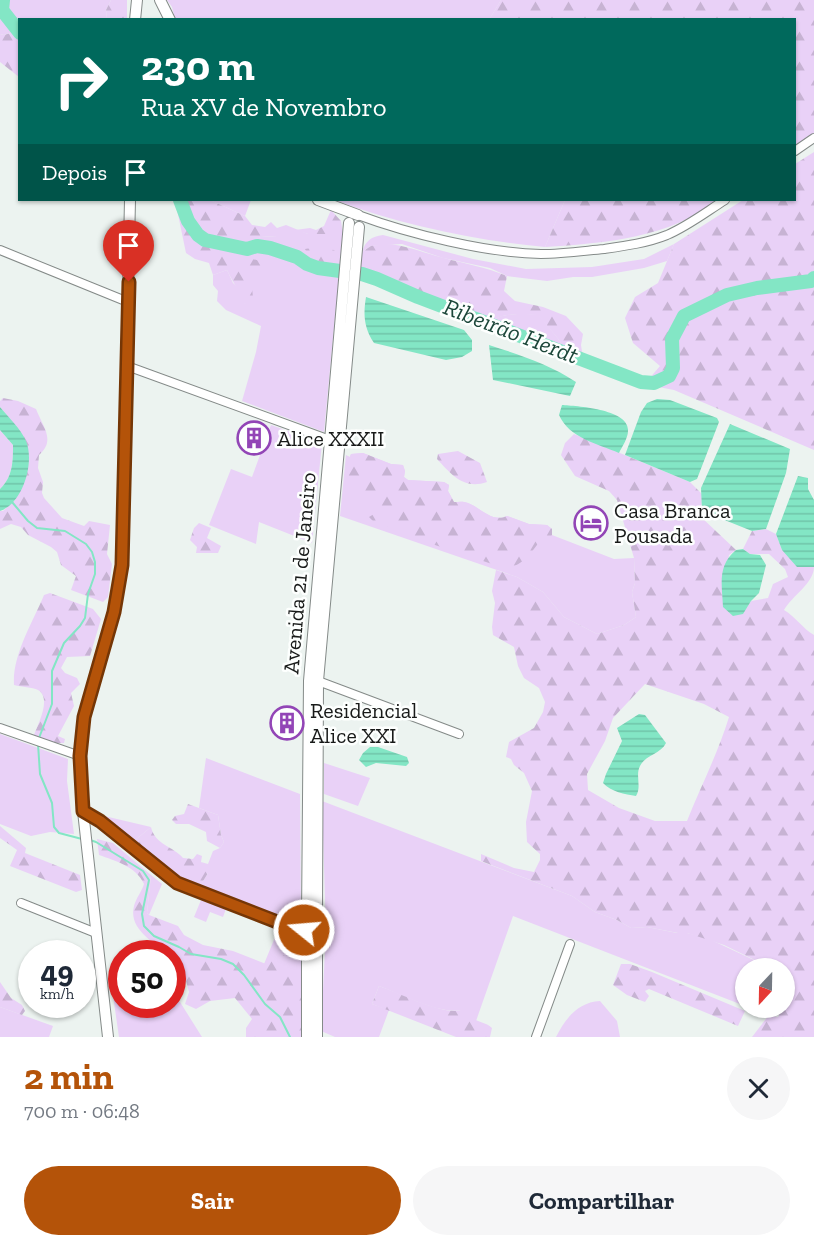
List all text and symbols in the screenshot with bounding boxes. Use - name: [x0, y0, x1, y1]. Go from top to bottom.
- text: 230 m: [141, 40, 255, 91]
- icon: right: [42, 42, 120, 120]
- text: Rua XV de Novembro: [141, 91, 387, 123]
- icon: arrive: [119, 156, 152, 189]
- text: Depois: [42, 159, 107, 186]
- pin: [103, 220, 154, 282]
- icon: arrive: [112, 229, 145, 262]
- water label: Ribeirão Herdt: [440, 291, 583, 370]
- building icon: Alice XXXII: [236, 420, 272, 456]
- place label: Alice XXXII: [277, 425, 384, 452]
- street label: Avenida 21 de Janeiro: [277, 471, 322, 675]
- place label: Casa Branca Pousada: [614, 497, 731, 549]
- hotel icon: Casa Branca Pousada: [573, 505, 609, 541]
- place label: Residencial Alice XXI: [310, 697, 417, 749]
- building icon: Residencial Alice XXI: [269, 705, 305, 741]
- position arrow: [272, 898, 336, 962]
- speed limit sign: 50: [108, 940, 186, 1018]
- text: 49: [40, 954, 74, 990]
- north arrow: [735, 958, 795, 1018]
- map controls: [735, 958, 795, 1018]
- text: km/h: [40, 985, 74, 1003]
- text: 2 min: [24, 1055, 114, 1098]
- button: close: [727, 1057, 790, 1120]
- text: 700 m · 06:48: [24, 1099, 140, 1123]
- button: Sair: [24, 1166, 401, 1235]
- button: Compartilhar: [413, 1166, 790, 1235]

